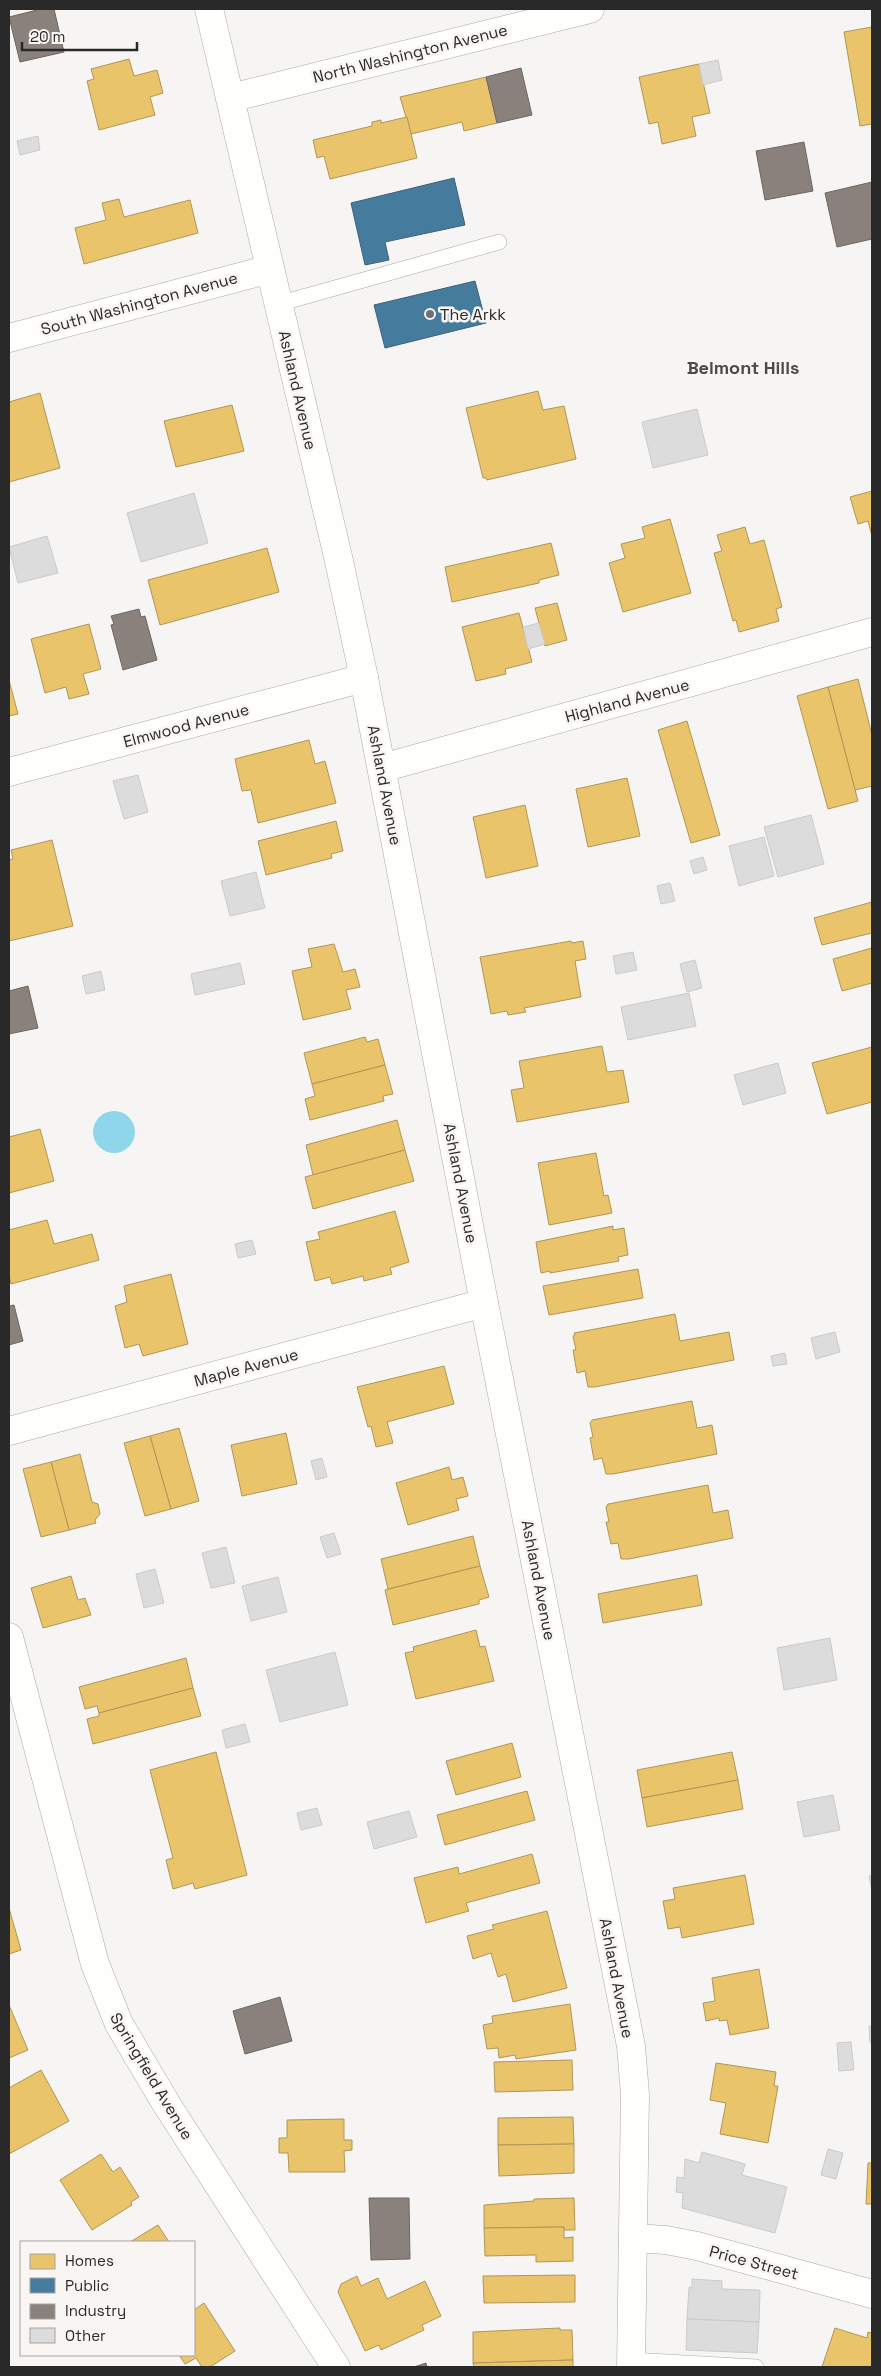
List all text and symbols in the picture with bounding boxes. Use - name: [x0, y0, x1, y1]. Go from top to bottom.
- street label: North Washington Avenue: [311, 19, 510, 88]
- scale bar: [22, 20, 138, 52]
- text: 20 m: [30, 27, 65, 46]
- street label: South Washington Avenue: [38, 267, 240, 340]
- place label: The Arkk: [440, 304, 506, 325]
- marker: The Arkk: [424, 308, 436, 320]
- street label: Ashland Avenue: [274, 328, 321, 452]
- district label: Belmont Hills: [687, 356, 799, 379]
- street label: Highland Avenue: [563, 674, 692, 727]
- street label: Elmwood Avenue: [121, 699, 252, 752]
- street label: Ashland Avenue: [363, 723, 406, 847]
- street label: Ashland Avenue: [439, 1121, 482, 1245]
- street label: Maple Avenue: [192, 1343, 301, 1391]
- street label: Ashland Avenue: [517, 1518, 560, 1642]
- street label: Ashland Avenue: [595, 1916, 638, 2040]
- street label: Springfield Avenue: [105, 2009, 198, 2144]
- street label: Price Street: [707, 2240, 801, 2284]
- legend: [20, 2241, 195, 2356]
- text: Homes: [65, 2251, 114, 2270]
- text: Public: [65, 2276, 109, 2295]
- text: Industry: [65, 2301, 126, 2320]
- text: Other: [65, 2326, 106, 2345]

